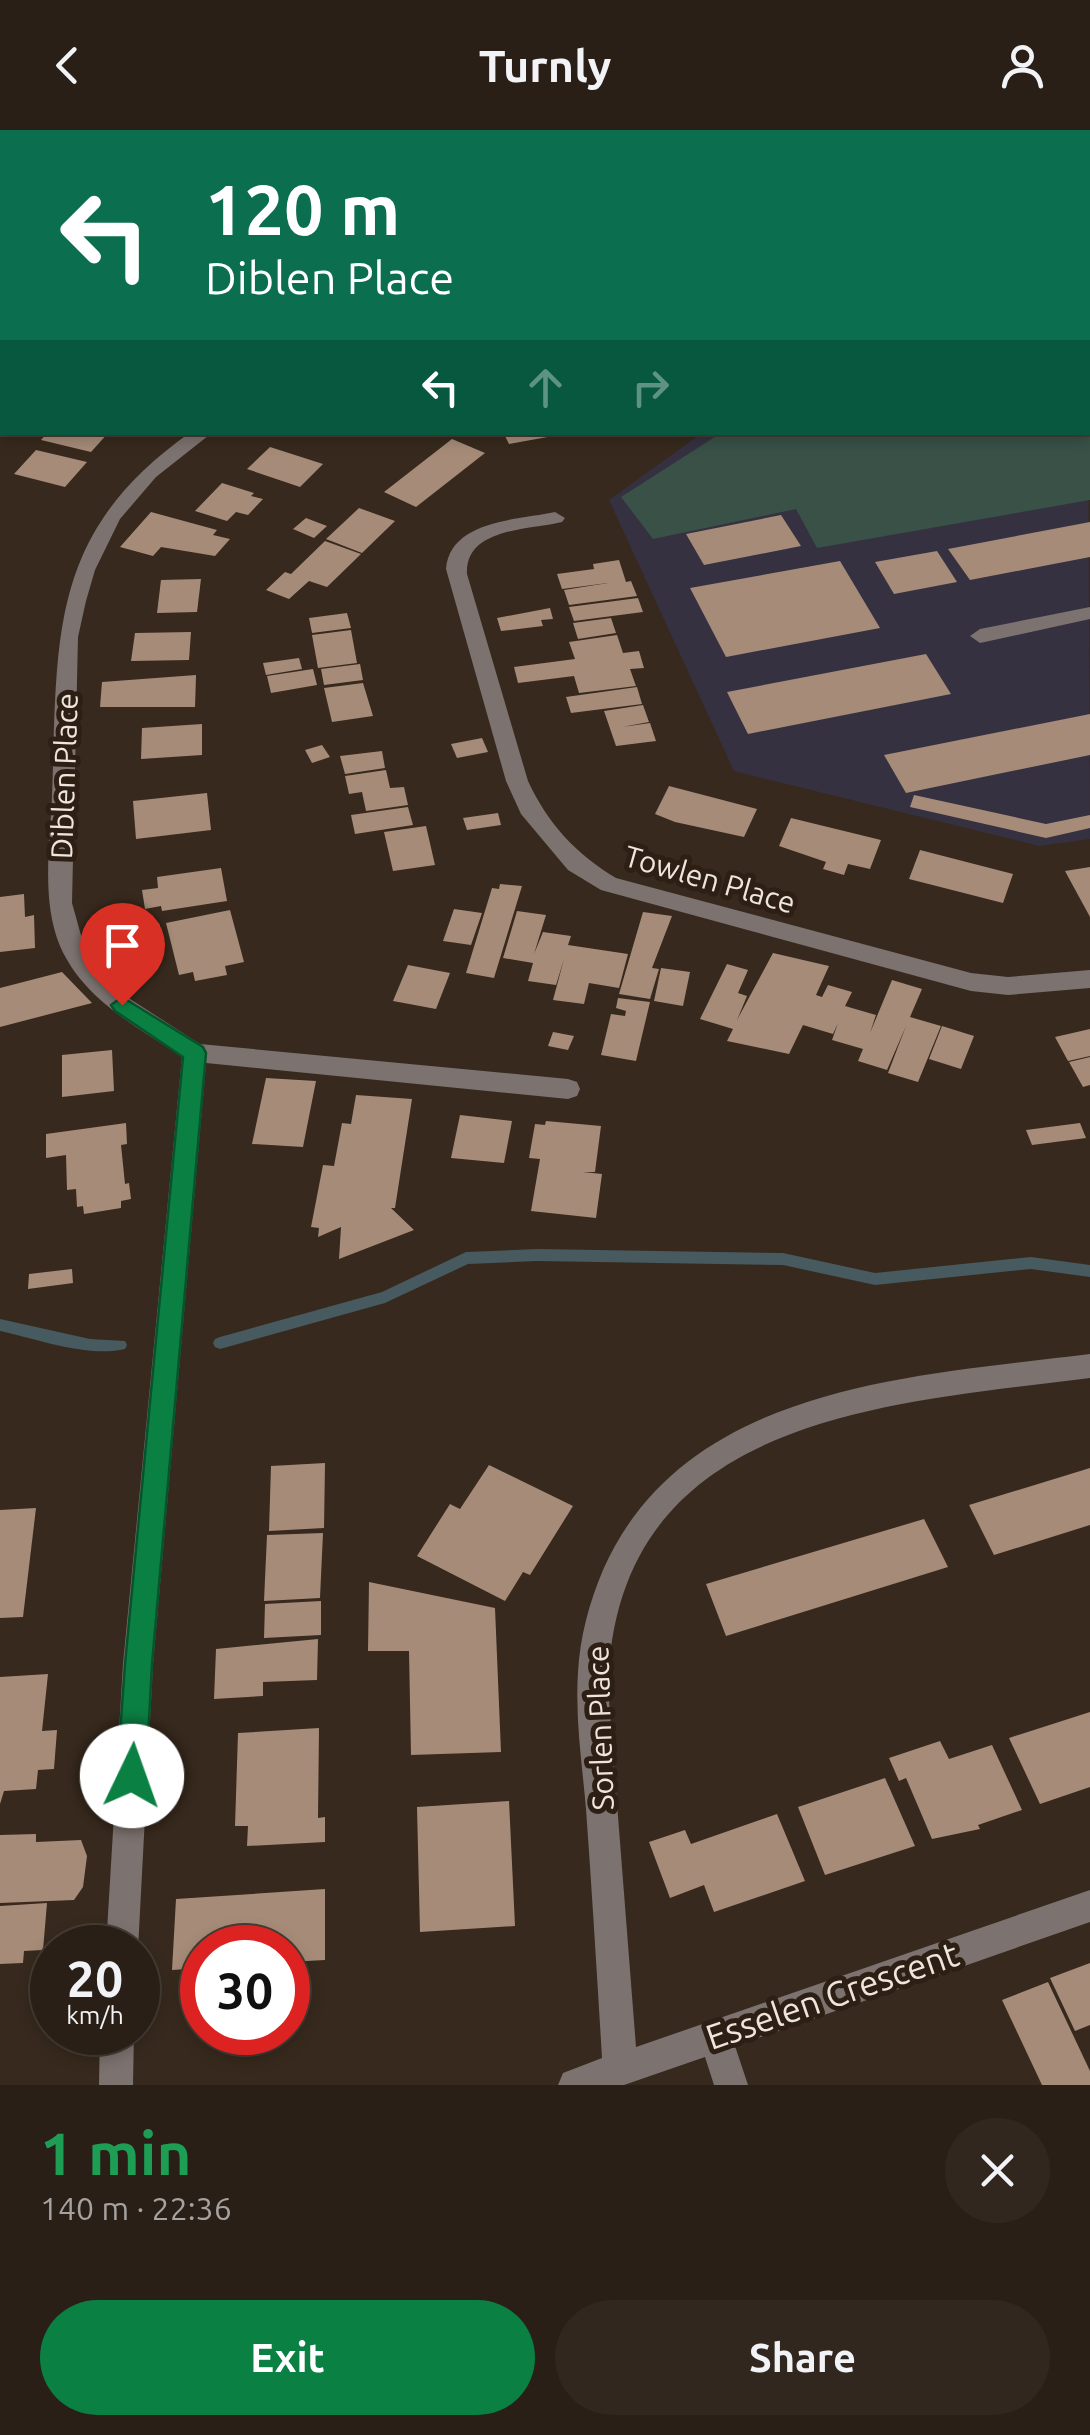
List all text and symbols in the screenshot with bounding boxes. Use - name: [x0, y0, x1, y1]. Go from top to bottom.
- icon: back: [40, 38, 95, 93]
- icon: person: [995, 38, 1050, 93]
- text: Turnly: [479, 40, 611, 91]
- icon: left: [40, 170, 170, 300]
- text: 120 m: [205, 170, 400, 248]
- text: Diblen Place: [205, 252, 454, 303]
- icon: left: [413, 360, 468, 415]
- icon: ahead: [518, 360, 573, 415]
- icon: right: [623, 360, 678, 415]
- street label: Diblen Place: [44, 692, 84, 860]
- street label: Towlen Place: [621, 838, 799, 920]
- pin: [80, 903, 165, 1006]
- icon: arrive: [95, 918, 150, 973]
- street label: Sorlen Place: [580, 1645, 620, 1811]
- position arrow: [80, 1724, 184, 1828]
- speed limit sign: 30: [180, 1925, 310, 2055]
- street label: Esselen Crescent: [701, 1933, 964, 2057]
- text: 20: [67, 1950, 123, 2006]
- text: km/h: [66, 2001, 124, 2029]
- button: close: [945, 2118, 1050, 2223]
- text: 1 min: [40, 2119, 192, 2186]
- text: 140 m · 22:36: [40, 2190, 232, 2226]
- button: Exit: [40, 2300, 535, 2415]
- button: Share: [555, 2300, 1050, 2415]

